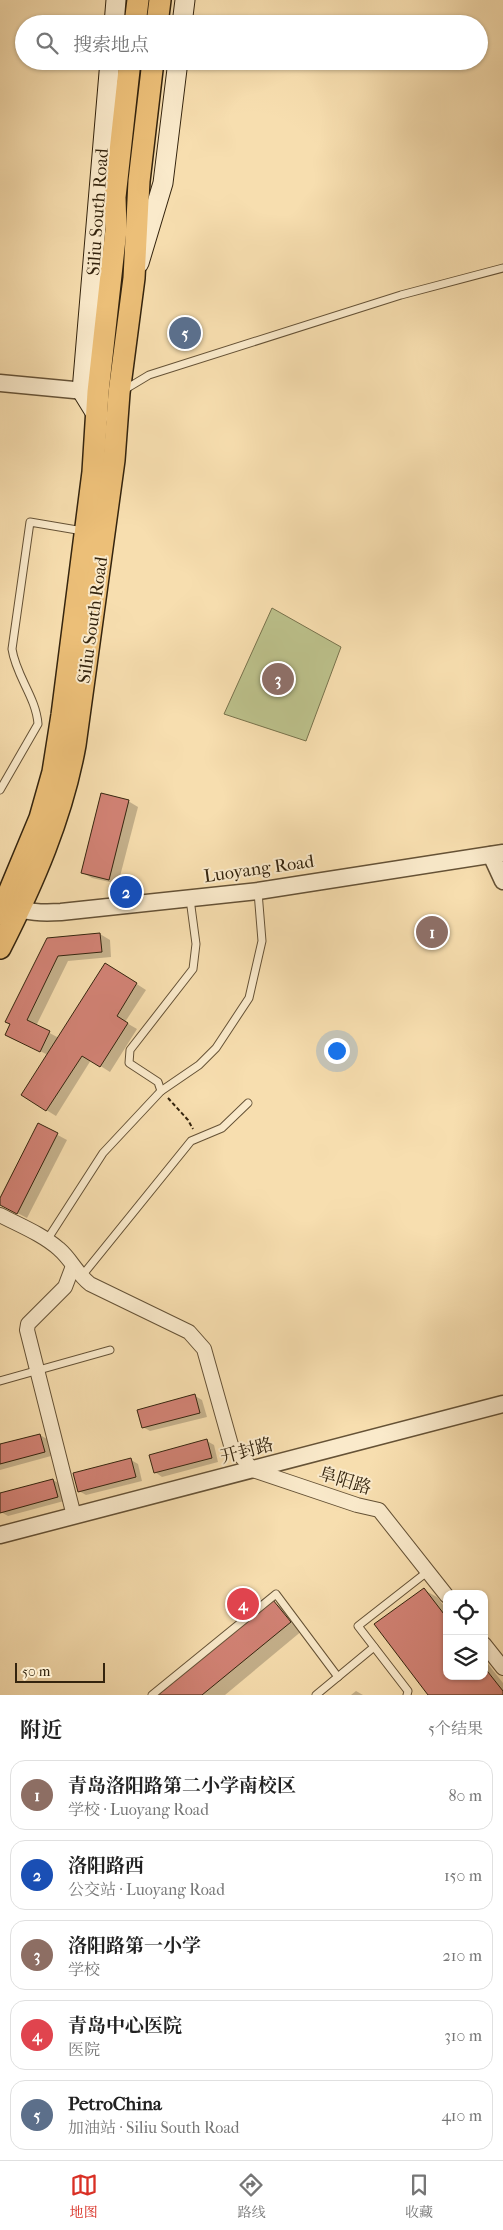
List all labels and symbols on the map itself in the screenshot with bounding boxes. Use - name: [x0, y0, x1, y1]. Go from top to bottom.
- street label: Siliu South Road: [83, 147, 113, 276]
- pin: 5: [169, 314, 201, 352]
- street label: Siliu South Road: [74, 555, 112, 685]
- pin: 3: [262, 660, 294, 698]
- street label: Luoyang Road: [202, 851, 316, 887]
- pin: 2: [110, 873, 142, 911]
- pin: 1: [416, 913, 448, 951]
- your location: [324, 1038, 350, 1064]
- street label: 开封路: [218, 1434, 276, 1468]
- street label: 阜阳路: [316, 1463, 374, 1499]
- pin: 4: [227, 1585, 259, 1623]
- scale bar: [15, 1660, 105, 1683]

